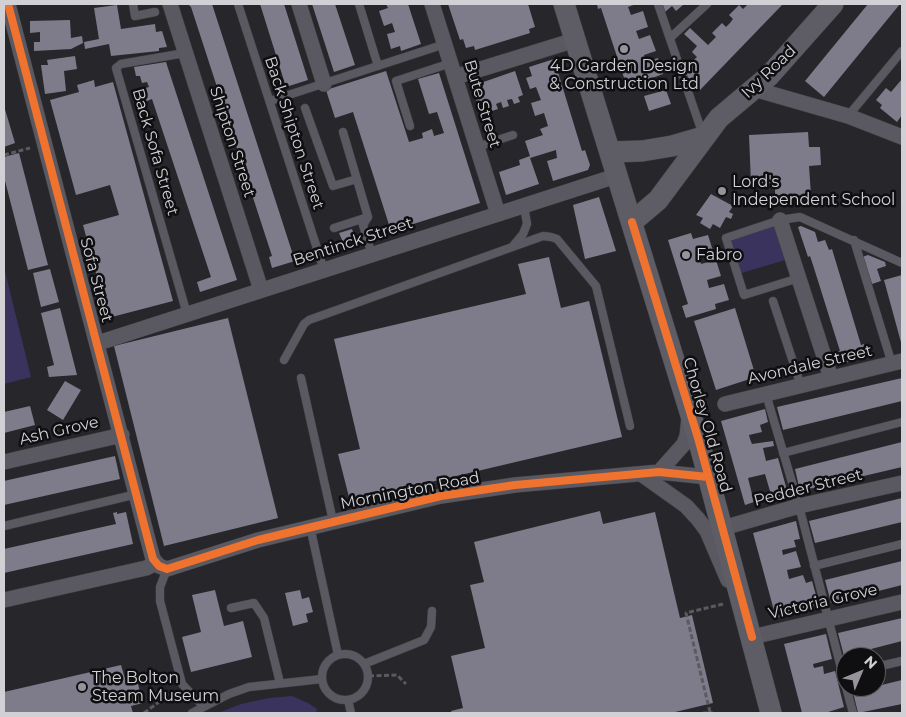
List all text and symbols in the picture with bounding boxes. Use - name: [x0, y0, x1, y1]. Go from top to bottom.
- street label: Ivy Road: [738, 41, 800, 103]
- marker: 4D Garden Design & Construction Ltd: [618, 43, 630, 55]
- street label: Back Shipton Street: [260, 54, 328, 212]
- place label: 4D Garden Design & Construction Ltd: [549, 56, 699, 94]
- street label: Bute Street: [459, 58, 505, 150]
- street label: Shipton Street: [205, 84, 259, 200]
- street label: Back Sofa Street: [128, 86, 182, 218]
- place label: Lord's Independent School: [732, 172, 895, 210]
- marker: Lord's Independent School: [716, 185, 728, 197]
- street label: Bentinck Street: [291, 214, 415, 270]
- street label: Sofa Street: [75, 235, 117, 325]
- place label: Fabro: [696, 245, 742, 265]
- marker: Fabro: [680, 249, 692, 261]
- street label: Avondale Street: [746, 341, 874, 389]
- street label: Chorley Old Road: [679, 355, 735, 495]
- street label: Ash Grove: [18, 413, 100, 449]
- street label: Pedder Street: [752, 465, 864, 511]
- street label: Mornington Road: [339, 468, 481, 514]
- street label: Victoria Grove: [767, 580, 879, 624]
- north arrow: [836, 647, 886, 697]
- text: N: [861, 652, 881, 672]
- place label: The Bolton Steam Museum: [92, 668, 219, 706]
- marker: The Bolton Steam Museum: [76, 681, 88, 693]

